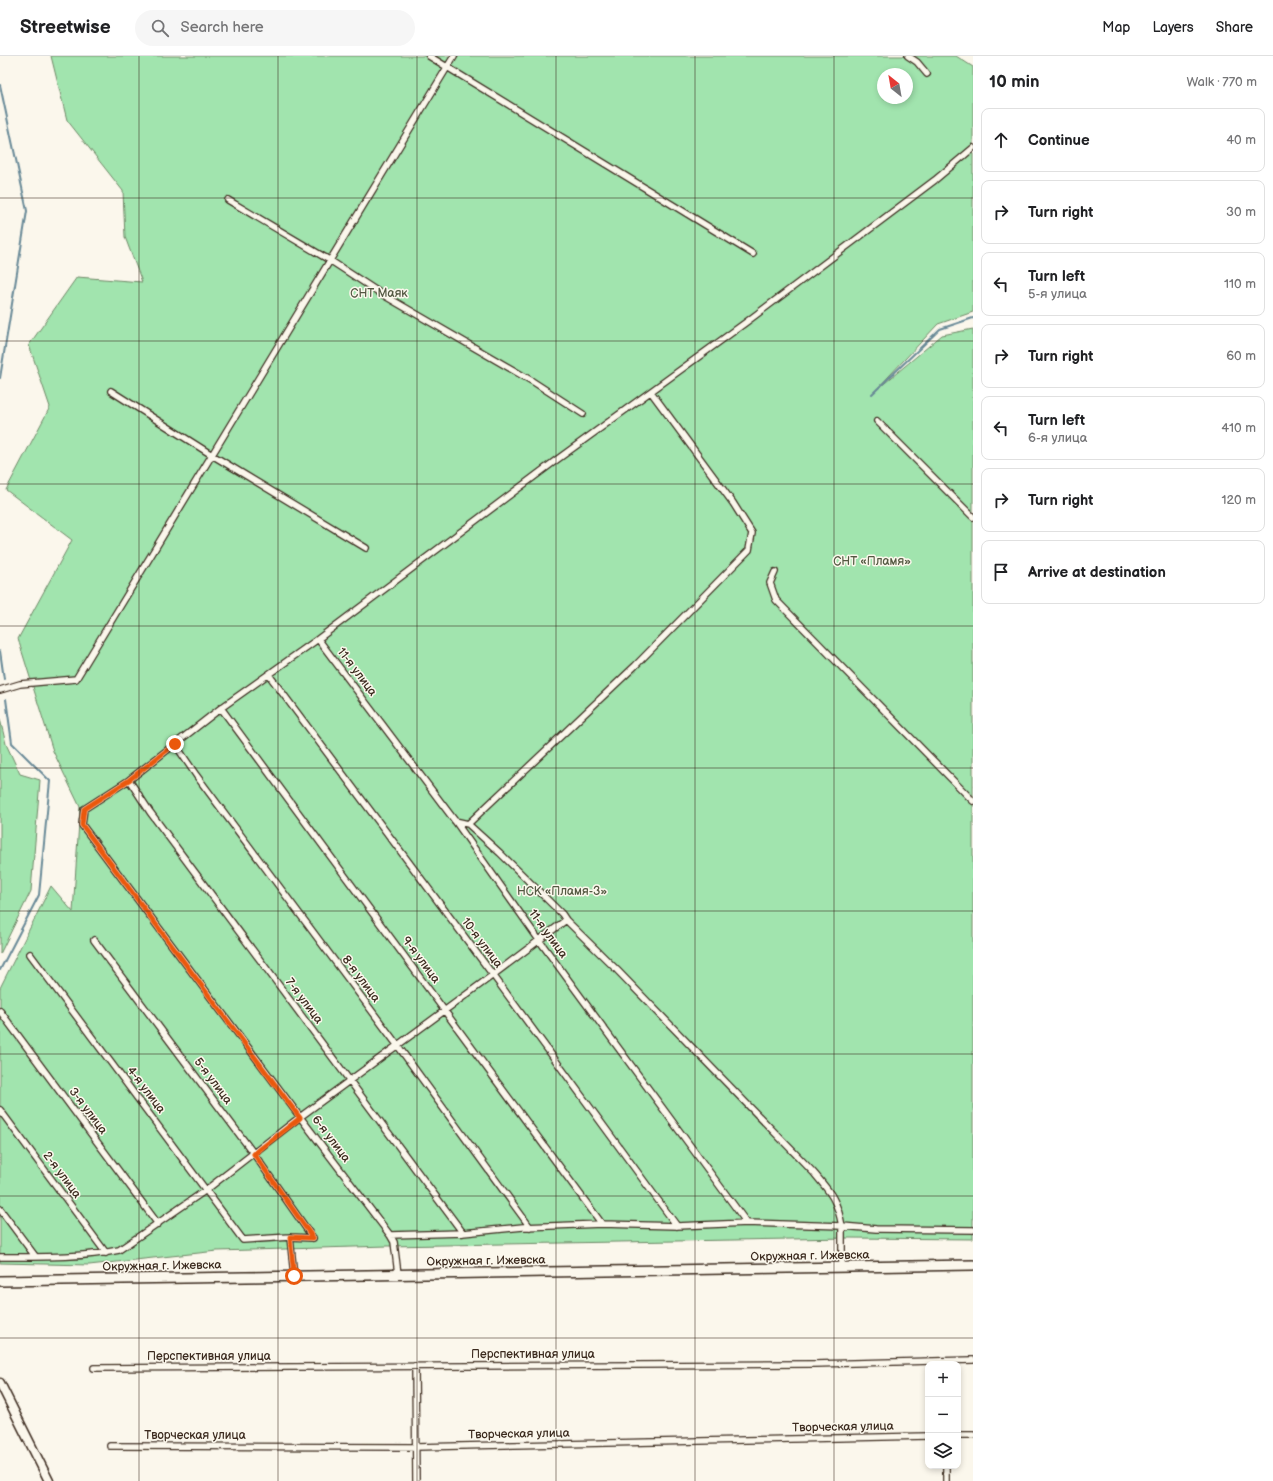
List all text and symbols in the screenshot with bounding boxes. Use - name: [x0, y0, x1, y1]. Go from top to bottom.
- search box: [135, 10, 415, 46]
- text: Streetwise: [20, 16, 111, 39]
- icon: search: [149, 17, 171, 39]
- text: Search here: [181, 18, 264, 37]
- text: Map: [1102, 19, 1130, 36]
- text: Layers: [1152, 19, 1194, 36]
- text: Share: [1216, 19, 1253, 36]
- north arrow: [877, 68, 913, 104]
- text: 10 min: [989, 72, 1040, 92]
- text: Walk · 770 m: [1186, 74, 1257, 90]
- icon: ahead: [990, 129, 1012, 151]
- text: Continue: [1028, 131, 1090, 150]
- text: 40 m: [1226, 132, 1256, 148]
- icon: right: [990, 201, 1012, 223]
- text: Turn right: [1028, 203, 1093, 222]
- text: 30 m: [1226, 204, 1256, 220]
- text: Turn left: [1028, 267, 1085, 286]
- icon: left: [990, 273, 1012, 295]
- text: 110 m: [1224, 276, 1256, 292]
- park label: СНТ Маяк: [350, 286, 408, 301]
- text: 5-я улица: [1028, 286, 1087, 302]
- icon: right: [990, 345, 1012, 367]
- text: Turn right: [1028, 347, 1093, 366]
- text: 60 m: [1226, 348, 1256, 364]
- text: Turn left: [1028, 411, 1085, 430]
- icon: left: [990, 417, 1012, 439]
- text: 410 m: [1221, 420, 1256, 436]
- text: 6-я улица: [1028, 430, 1087, 446]
- icon: right: [990, 489, 1012, 511]
- text: Turn right: [1028, 491, 1093, 510]
- text: 120 m: [1221, 492, 1256, 508]
- park label: СНТ «Пламя»: [833, 554, 911, 569]
- icon: arrive: [990, 561, 1012, 583]
- text: Arrive at destination: [1028, 563, 1166, 582]
- street label: 11-я улица: [334, 645, 380, 699]
- route end: [166, 735, 184, 753]
- park label: НСК «Пламя-3»: [517, 884, 607, 899]
- street label: 11-я улица: [525, 907, 571, 961]
- street label: 10-я улица: [458, 915, 506, 971]
- street label: 9-я улица: [399, 934, 443, 986]
- street label: 8-я улица: [339, 953, 383, 1005]
- street label: 7-я улица: [282, 975, 326, 1027]
- street label: 5-я улица: [191, 1055, 235, 1107]
- street label: 4-я улица: [124, 1064, 168, 1116]
- street label: 3-я улица: [65, 1085, 111, 1137]
- street label: 6-я улица: [309, 1113, 353, 1165]
- street label: 2-я улица: [40, 1149, 84, 1201]
- street label: Окружная г. Ижевска: [750, 1247, 870, 1265]
- street label: Окружная г. Ижевска: [426, 1252, 546, 1270]
- street label: Окружная г. Ижевска: [102, 1257, 222, 1275]
- route start: [285, 1267, 303, 1285]
- street label: Перспективная улица: [471, 1347, 595, 1362]
- street label: Перспективная улица: [147, 1349, 271, 1364]
- map controls: [925, 1361, 961, 1469]
- button: +: [925, 1361, 961, 1397]
- button: −: [925, 1397, 961, 1433]
- street label: Творческая улица: [792, 1419, 894, 1435]
- street label: Творческая улица: [468, 1426, 570, 1442]
- street label: Творческая улица: [144, 1428, 246, 1443]
- button: layers: [925, 1433, 961, 1469]

